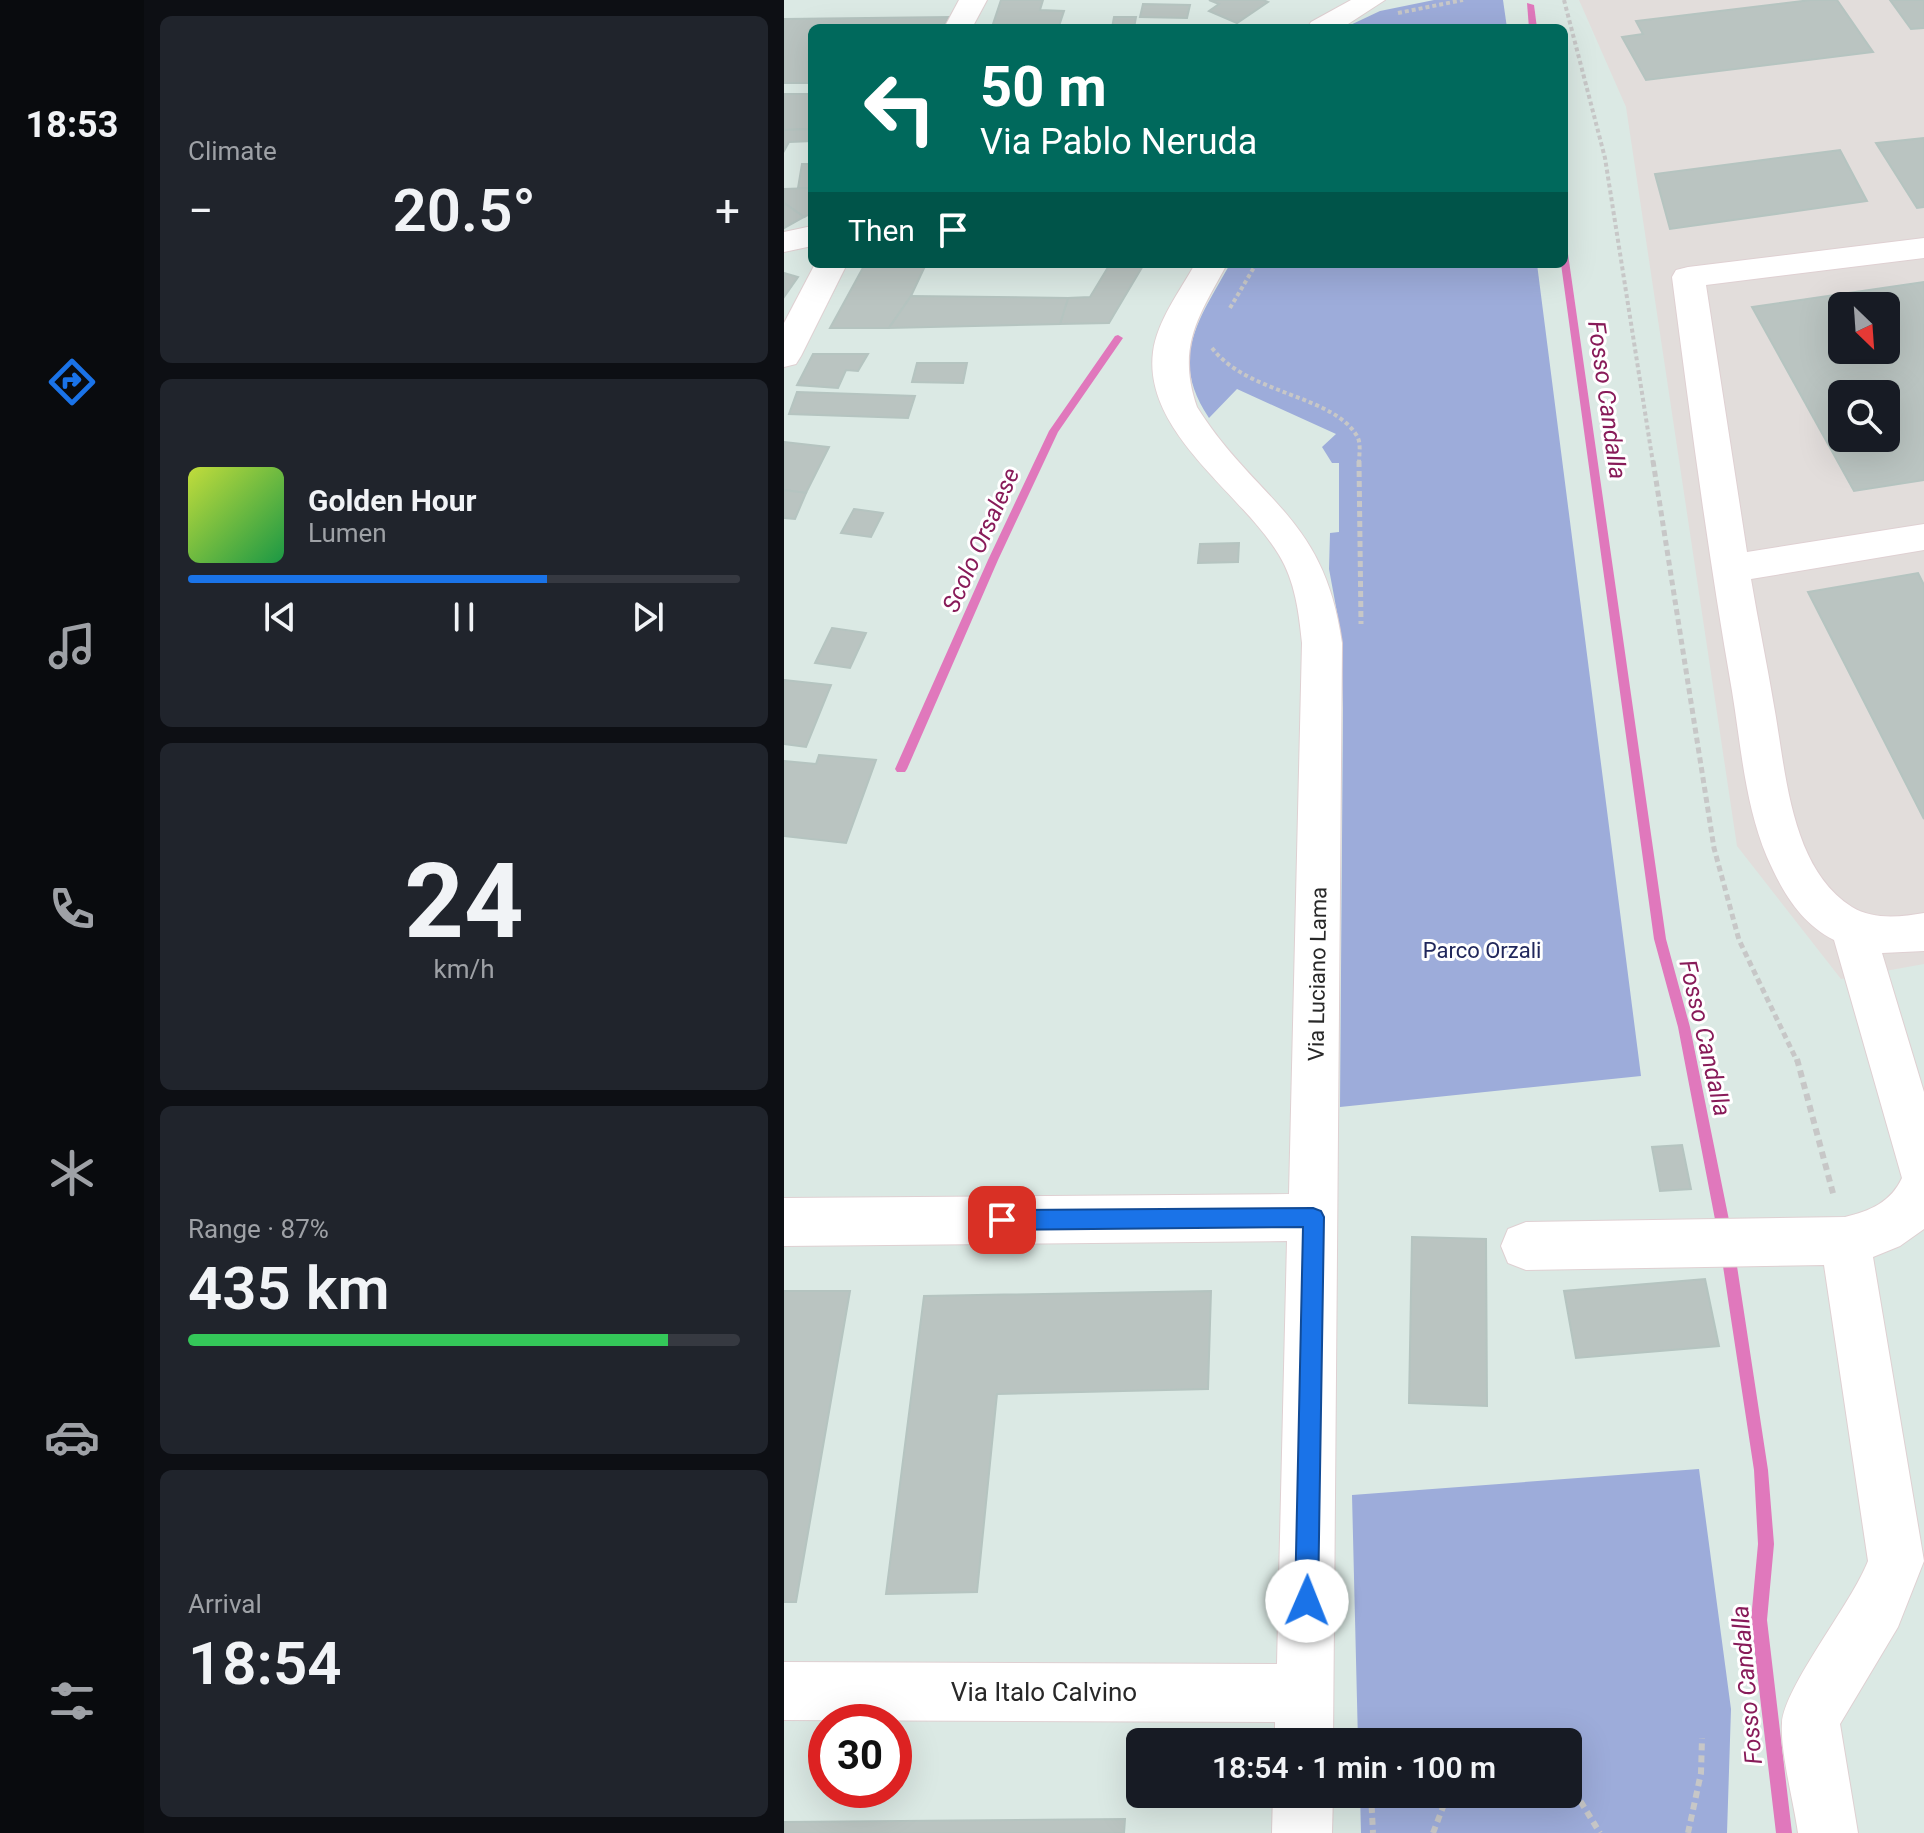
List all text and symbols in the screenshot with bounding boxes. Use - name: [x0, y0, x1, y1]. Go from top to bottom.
- text: 50 m: [980, 54, 1107, 120]
- icon: left: [848, 56, 952, 160]
- text: 18:53: [26, 104, 118, 146]
- text: Via Pablo Neruda: [980, 121, 1257, 163]
- text: Climate: [188, 136, 277, 166]
- text: 20.5°: [393, 175, 536, 246]
- text: −: [188, 185, 213, 237]
- text: +: [715, 185, 740, 237]
- icon: arrive: [931, 208, 975, 252]
- text: Then: [848, 213, 915, 248]
- north arrow: [1828, 292, 1900, 364]
- map controls: [1828, 292, 1900, 452]
- water label: Fosso Candalla: [1582, 319, 1632, 481]
- icon: directions: [44, 354, 100, 410]
- button: search: [1828, 380, 1900, 452]
- water label: Scolo Orsalese: [937, 463, 1025, 617]
- text: Golden Hour: [308, 483, 477, 518]
- text: Lumen: [308, 518, 387, 548]
- icon: previous: [258, 595, 302, 639]
- icon: pause: [442, 595, 486, 639]
- icon: next: [626, 595, 670, 639]
- icon: music: [44, 618, 100, 674]
- text: 24: [404, 841, 524, 962]
- icon: phone: [44, 881, 100, 937]
- street label: Via Luciano Lama: [1303, 887, 1332, 1061]
- park label: Parco Orzali: [1423, 938, 1541, 963]
- text: km/h: [433, 954, 495, 984]
- water label: Fosso Candalla: [1673, 957, 1737, 1119]
- icon: climate: [44, 1145, 100, 1201]
- pin: [968, 1186, 1036, 1254]
- icon: arrive: [980, 1198, 1024, 1242]
- text: Range · 87%: [188, 1214, 329, 1244]
- text: 435 km: [188, 1253, 390, 1324]
- icon: car: [44, 1409, 100, 1465]
- position arrow: [1265, 1559, 1349, 1643]
- text: Arrival: [188, 1589, 262, 1619]
- water label: Fosso Candalla: [1726, 1604, 1768, 1766]
- text: 18:54: [188, 1628, 341, 1699]
- icon: filters: [44, 1673, 100, 1729]
- street label: Via Italo Calvino: [951, 1677, 1137, 1707]
- speed limit sign: 30: [808, 1704, 912, 1808]
- text: 18:54 · 1 min · 100 m: [1212, 1750, 1496, 1785]

